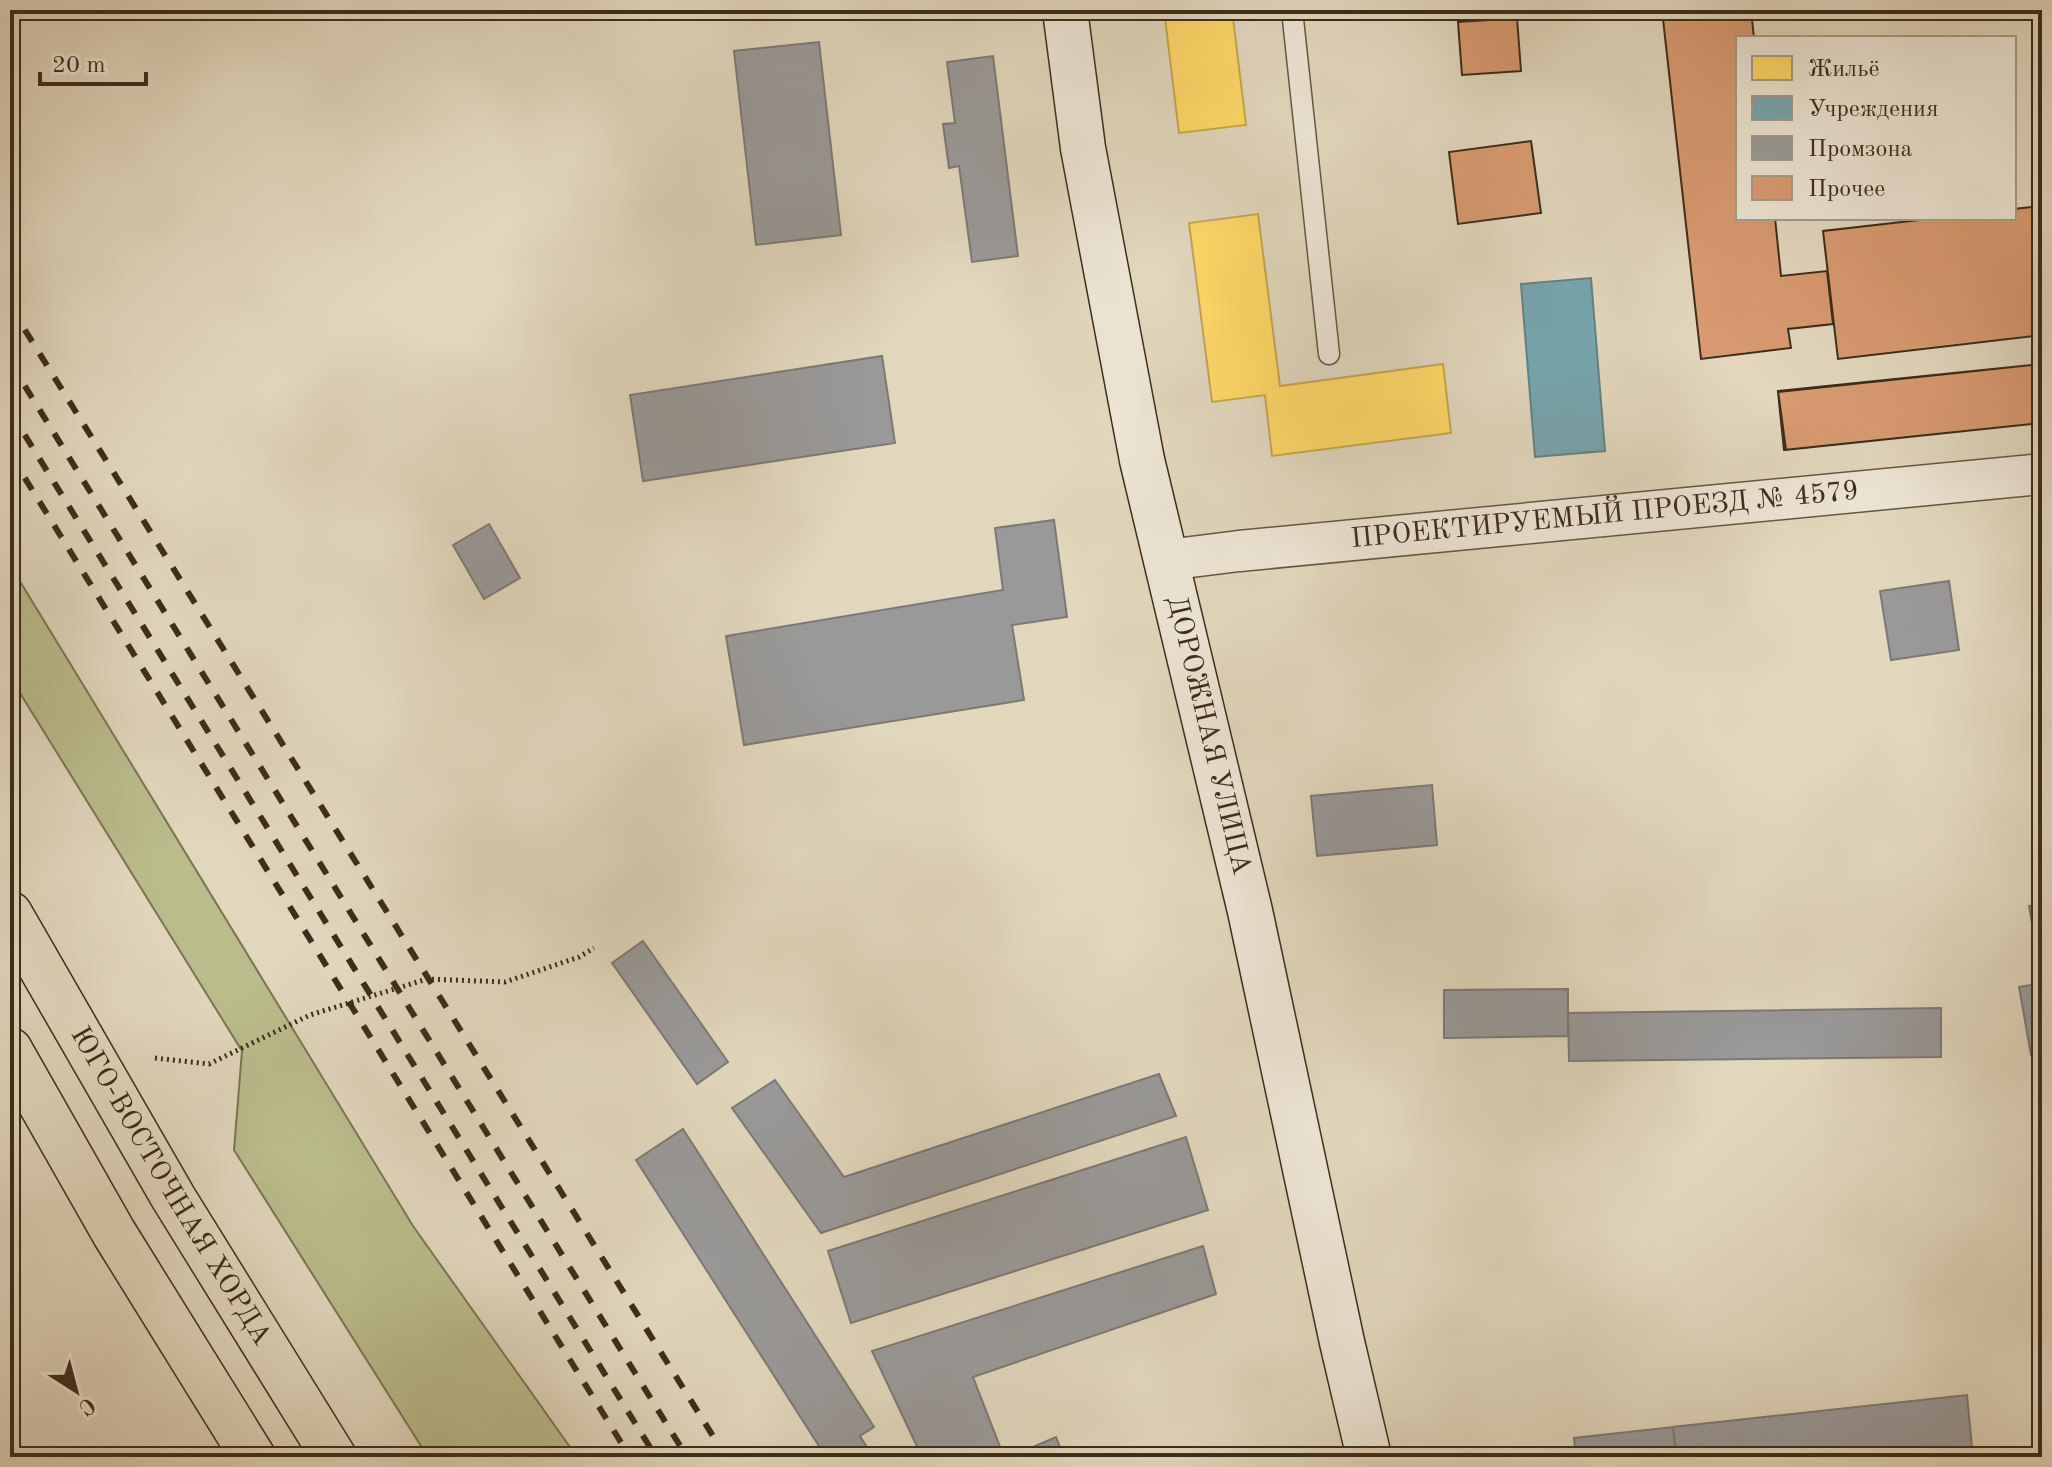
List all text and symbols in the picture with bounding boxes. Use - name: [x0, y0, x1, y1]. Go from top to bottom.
- scale bar: [40, 36, 146, 86]
- legend: [1736, 36, 2016, 220]
- text: 20 m: [52, 54, 106, 78]
- text: Жильё: [1808, 58, 1879, 82]
- text: Учреждения: [1808, 98, 1938, 122]
- text: Промзона: [1808, 138, 1913, 162]
- text: Прочее: [1808, 178, 1885, 202]
- street label: ПРОЕКТИРУЕМЫЙ ПРОЕЗД № 4579: [1350, 478, 1860, 554]
- street label: ДОРОЖНАЯ УЛИЦА: [1161, 593, 1255, 878]
- street label: ЮГО-ВОСТОЧНАЯ ХОРДА: [64, 1023, 275, 1351]
- north arrow: [36, 1351, 116, 1431]
- text: С: [74, 1392, 99, 1419]

